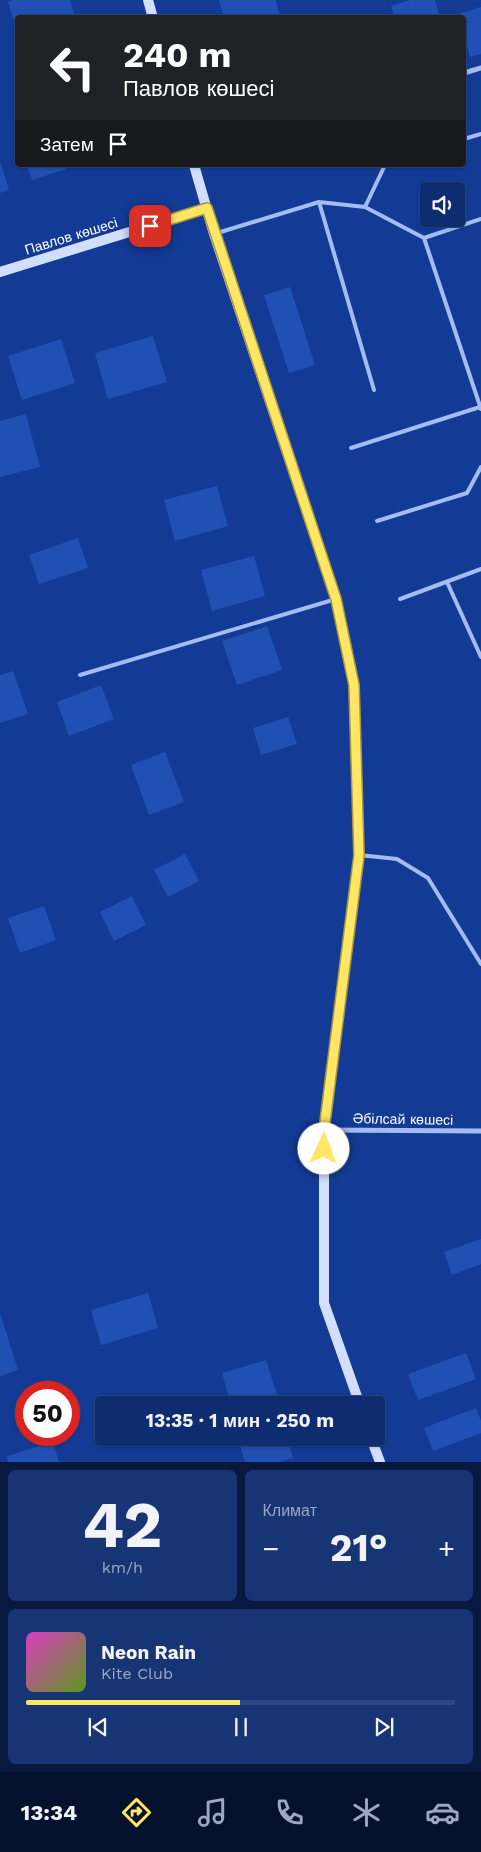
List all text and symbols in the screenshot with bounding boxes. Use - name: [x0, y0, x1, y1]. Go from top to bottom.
- text: 240 m: [123, 34, 232, 76]
- icon: left: [40, 35, 105, 100]
- text: Павлов көшесі: [123, 76, 274, 101]
- icon: arrive: [104, 130, 132, 158]
- text: Затем: [40, 133, 94, 156]
- map controls: [420, 182, 465, 227]
- button: sound: [420, 182, 465, 227]
- pin: [129, 205, 171, 247]
- icon: arrive: [136, 212, 164, 240]
- street label: Павлов көшесі: [23, 214, 119, 258]
- street label: Әбілсай көшесі: [353, 1110, 453, 1128]
- position arrow: [297, 1122, 349, 1174]
- speed limit sign: 50: [15, 1381, 80, 1446]
- text: 13:35 · 1 мин · 250 m: [146, 1409, 334, 1432]
- text: 42: [82, 1487, 162, 1563]
- text: Климат: [263, 1501, 317, 1520]
- text: 21°: [330, 1526, 388, 1570]
- text: −: [263, 1532, 279, 1565]
- text: +: [438, 1532, 455, 1565]
- text: km/h: [102, 1558, 143, 1577]
- text: Neon Rain: [101, 1641, 196, 1664]
- text: Kite Club: [101, 1664, 173, 1683]
- icon: previous: [84, 1713, 112, 1741]
- icon: pause: [227, 1713, 255, 1741]
- icon: next: [370, 1713, 398, 1741]
- icon: directions: [119, 1795, 154, 1830]
- icon: music: [195, 1795, 230, 1830]
- icon: phone: [272, 1795, 307, 1830]
- icon: climate: [349, 1795, 384, 1830]
- icon: car: [425, 1795, 460, 1830]
- text: 13:34: [21, 1800, 77, 1825]

